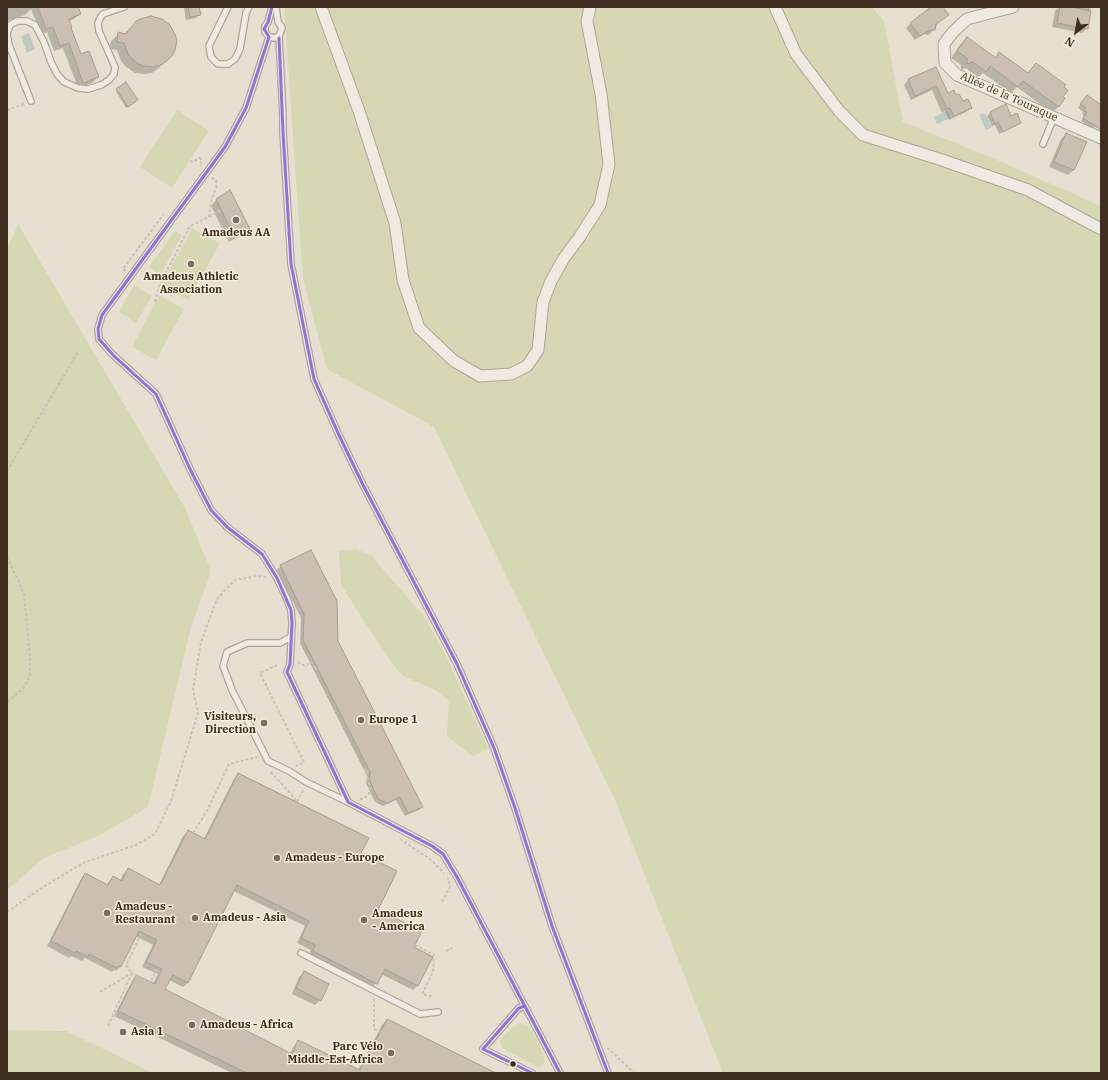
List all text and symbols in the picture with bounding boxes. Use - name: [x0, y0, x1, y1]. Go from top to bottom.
- north arrow: [1056, 12, 1096, 52]
- text: N: [1062, 34, 1077, 50]
- street label: Allée de la Touraque: [958, 70, 1060, 124]
- marker: Amadeus AA: [231, 215, 241, 225]
- place label: Amadeus AA: [202, 226, 270, 240]
- marker: Amadeus Athletic Association: [186, 259, 196, 269]
- place label: Amadeus Athletic Association: [143, 270, 239, 296]
- place label: Visiteurs, Direction: [204, 710, 256, 736]
- place label: Europe 1: [369, 713, 418, 727]
- marker: Europe 1: [356, 715, 366, 725]
- marker: Visiteurs, Direction: [259, 718, 269, 728]
- place label: Amadeus - Europe: [285, 851, 384, 865]
- marker: Amadeus - Europe: [272, 853, 282, 863]
- place label: Amadeus - Restaurant: [115, 900, 175, 926]
- place label: Amadeus - America: [372, 907, 425, 933]
- marker: Amadeus - Restaurant: [102, 908, 112, 918]
- place label: Amadeus - Asia: [203, 911, 286, 925]
- marker: Amadeus - Asia: [190, 913, 200, 923]
- marker: Amadeus - America: [359, 915, 369, 925]
- place label: Amadeus - Africa: [200, 1018, 293, 1032]
- marker: Amadeus - Africa: [187, 1020, 197, 1030]
- place label: Asia 1: [131, 1025, 163, 1039]
- marker: Asia 1: [118, 1027, 128, 1037]
- place label: Parc Vélo Middle-Est-Africa: [288, 1040, 383, 1066]
- marker: Parc Vélo Middle-Est-Africa: [386, 1048, 396, 1058]
- unlabelled marker: [508, 1059, 518, 1069]

